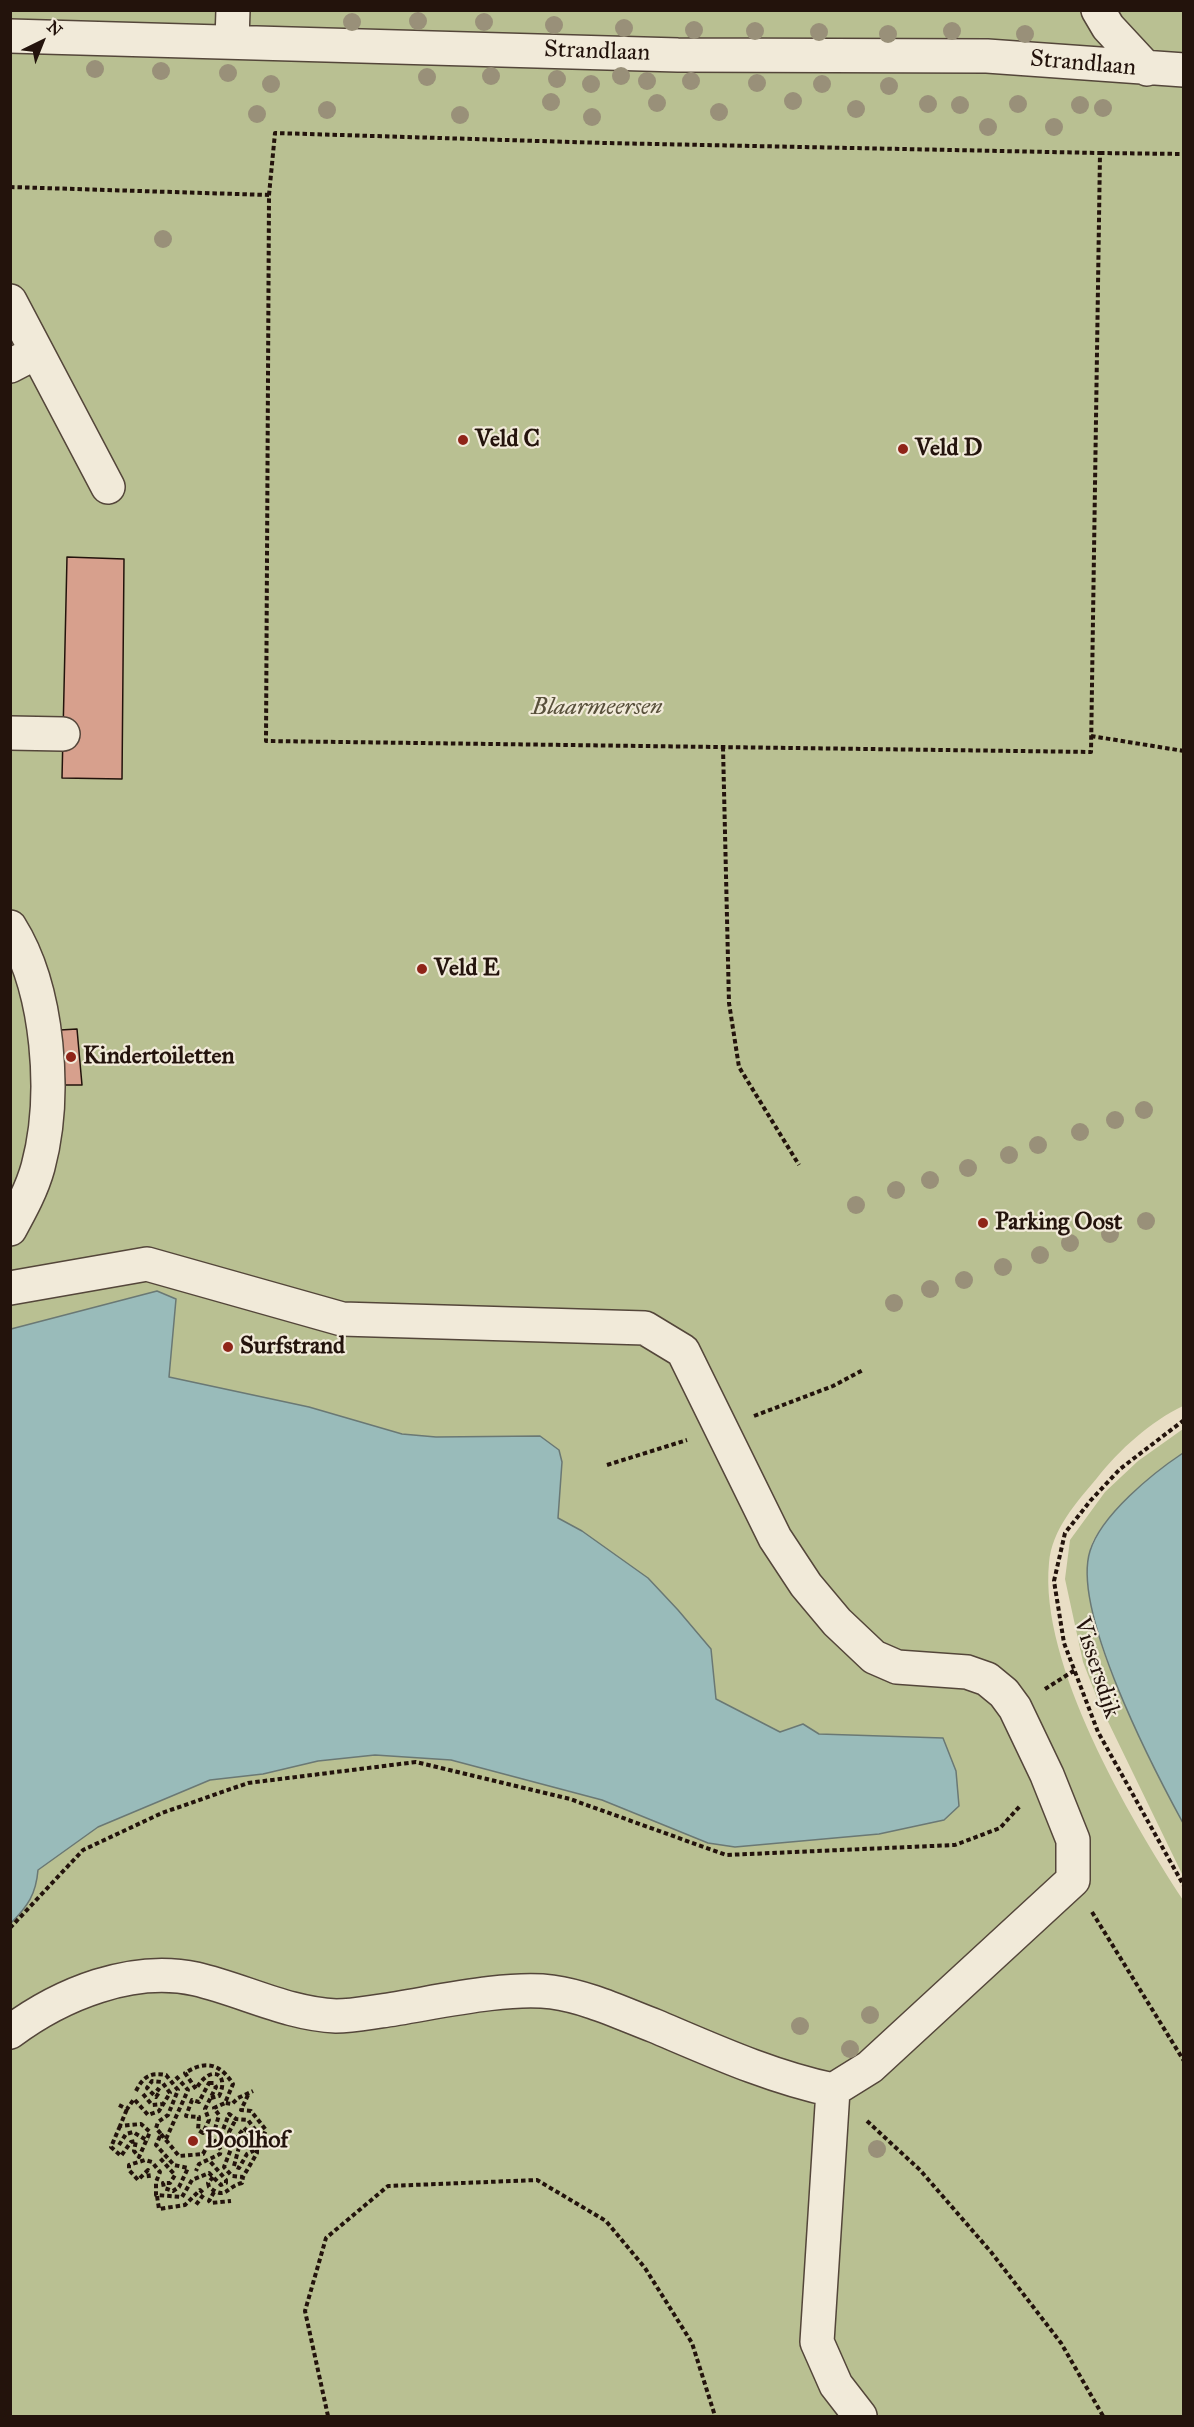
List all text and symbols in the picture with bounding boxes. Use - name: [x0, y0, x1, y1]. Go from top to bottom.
- north arrow: [12, 12, 72, 72]
- text: N: [43, 17, 66, 40]
- street label: Strandlaan: [543, 36, 651, 68]
- street label: Strandlaan: [1029, 45, 1137, 83]
- place label: Veld C: [475, 426, 540, 454]
- marker: Veld C: [456, 433, 470, 447]
- place label: Veld D: [915, 435, 983, 463]
- marker: Veld D: [896, 442, 910, 456]
- park label: Blaarmeersen: [531, 694, 663, 722]
- place label: Veld E: [434, 955, 500, 983]
- marker: Veld E: [415, 962, 429, 976]
- place label: Kindertoiletten: [83, 1043, 234, 1071]
- marker: Kindertoiletten: [64, 1050, 78, 1064]
- place label: Parking Oost: [995, 1209, 1122, 1237]
- marker: Parking Oost: [976, 1216, 990, 1230]
- place label: Surfstrand: [240, 1333, 345, 1361]
- marker: Surfstrand: [221, 1340, 235, 1354]
- street label: Vissersdijk: [1066, 1614, 1126, 1722]
- place label: Doolhof: [205, 2127, 288, 2155]
- marker: Doolhof: [186, 2134, 200, 2148]

